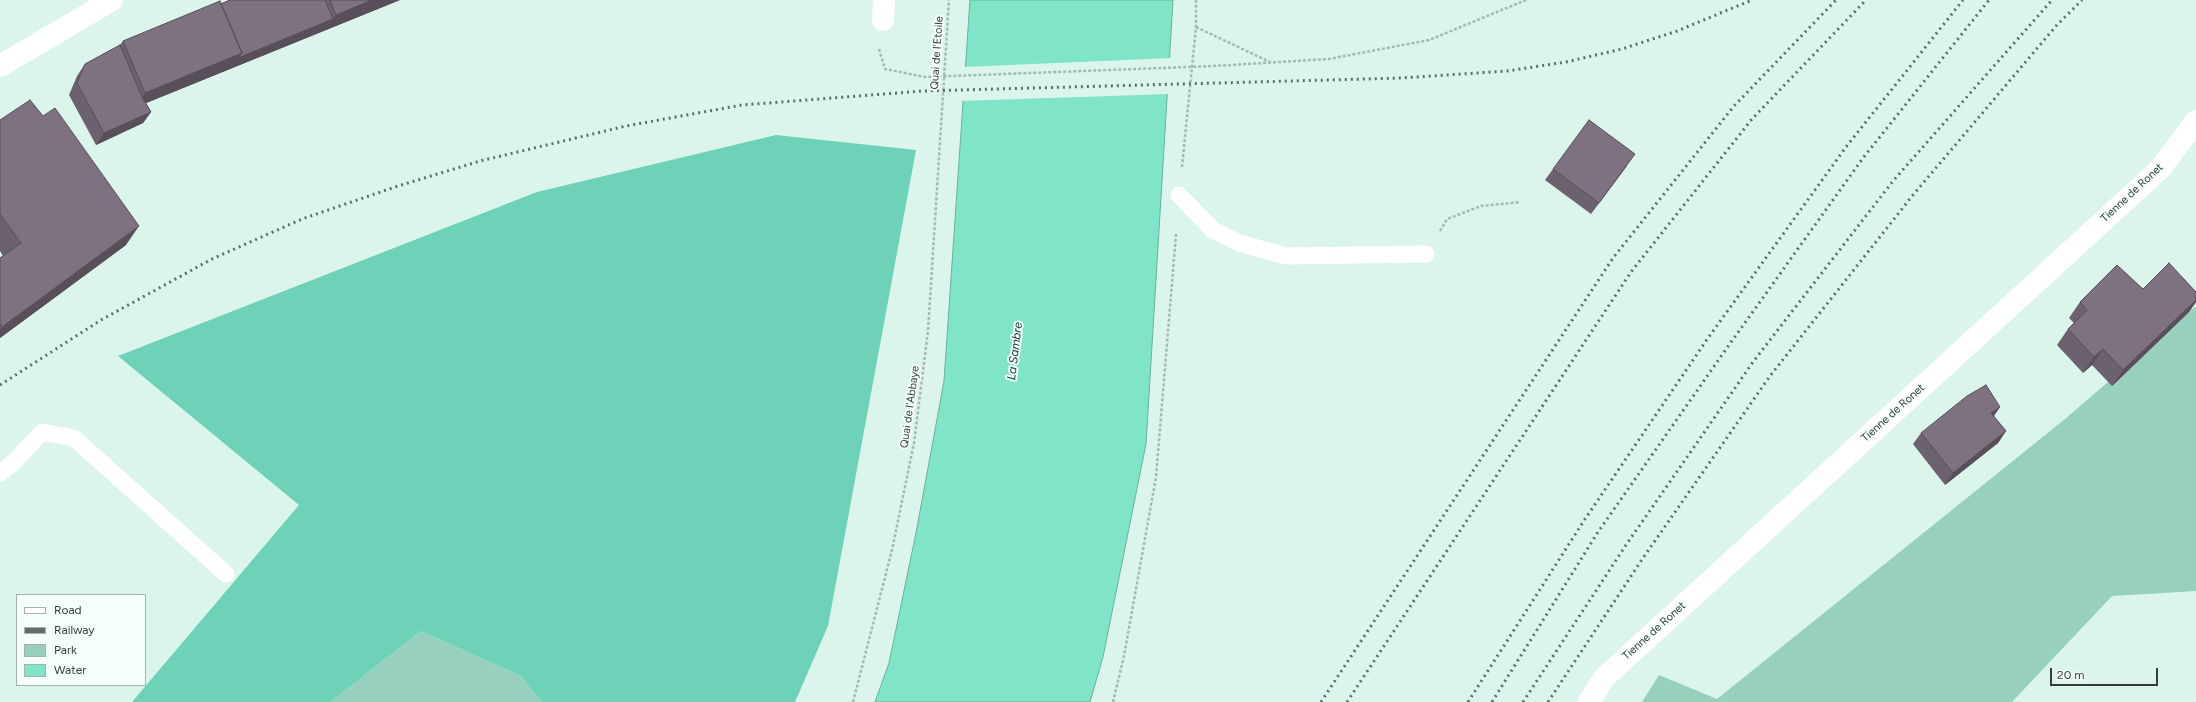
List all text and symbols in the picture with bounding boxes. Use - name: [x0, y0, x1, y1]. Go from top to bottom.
- street label: Quai de l'Etoile: [928, 16, 946, 90]
- street label: Tienne de Ronet: [2098, 161, 2166, 225]
- water label: La Sambre: [1004, 321, 1026, 381]
- street label: Quai de l'Abbaye: [898, 365, 922, 449]
- street label: Tienne de Ronet: [1859, 381, 1927, 445]
- legend: [16, 594, 146, 686]
- street label: Tienne de Ronet: [1620, 599, 1688, 663]
- text: Road: [54, 603, 82, 617]
- text: Railway: [54, 623, 95, 637]
- text: Park: [54, 643, 77, 657]
- scale bar: [2052, 660, 2160, 686]
- text: Water: [54, 663, 86, 677]
- text: 20 m: [2057, 668, 2085, 682]

